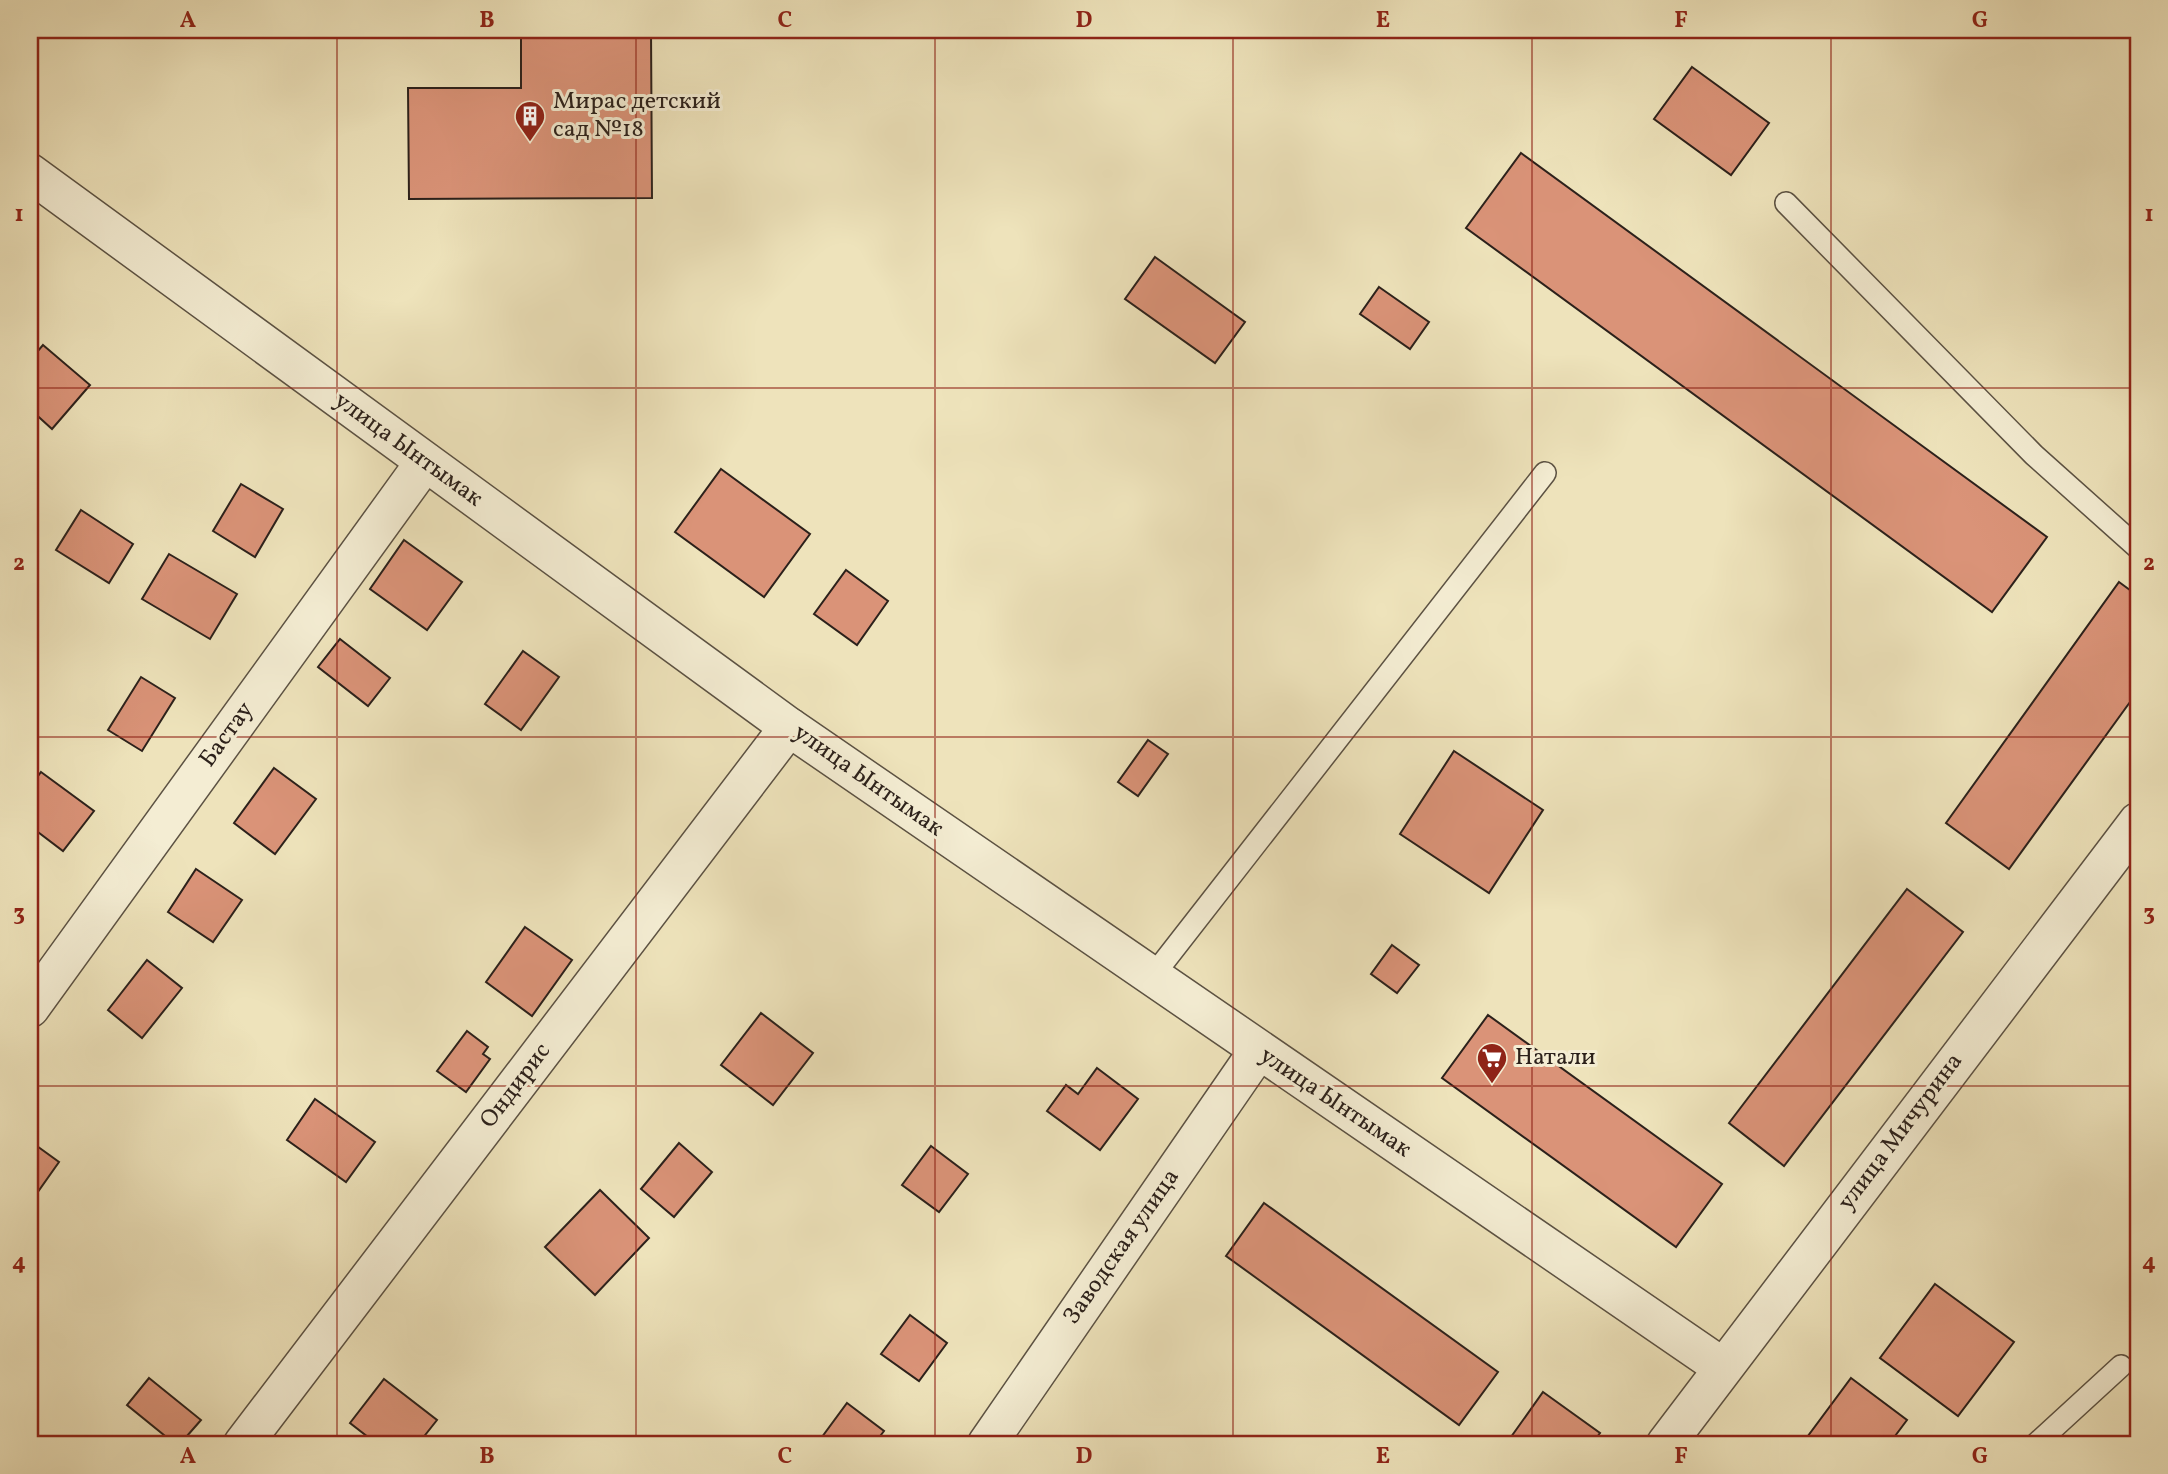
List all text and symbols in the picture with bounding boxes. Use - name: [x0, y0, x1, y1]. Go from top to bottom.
- text: A: [180, 5, 196, 37]
- text: B: [479, 5, 495, 37]
- text: C: [778, 5, 792, 37]
- text: D: [1076, 5, 1093, 37]
- text: E: [1376, 5, 1390, 37]
- text: F: [1674, 5, 1688, 37]
- text: G: [1972, 5, 1988, 37]
- place label: Мирас детский сад №18: [553, 85, 721, 147]
- building icon: Мирас детский сад №18: [513, 99, 547, 143]
- text: 1: [14, 199, 24, 231]
- text: 1: [2144, 199, 2154, 231]
- street label: улица Ынтымак: [327, 384, 490, 516]
- text: 2: [13, 548, 25, 580]
- text: 2: [2143, 548, 2155, 580]
- street label: Бастау: [192, 695, 262, 775]
- street label: улица Ынтымак: [786, 716, 950, 846]
- text: 3: [13, 898, 25, 930]
- text: 3: [2143, 898, 2155, 930]
- street label: Ондирис: [472, 1036, 560, 1136]
- street label: улица Ынтымак: [1252, 1040, 1418, 1167]
- supermarket icon: Натали: [1475, 1041, 1509, 1085]
- place label: Натали: [1515, 1041, 1596, 1075]
- street label: улица Мичурина: [1831, 1046, 1971, 1218]
- street label: Заводская улица: [1056, 1162, 1188, 1332]
- text: 4: [12, 1247, 26, 1279]
- text: 4: [2142, 1247, 2156, 1279]
- text: A: [180, 1441, 196, 1473]
- text: B: [479, 1441, 495, 1473]
- text: C: [778, 1441, 792, 1473]
- text: D: [1076, 1441, 1093, 1473]
- text: E: [1376, 1441, 1390, 1473]
- text: F: [1674, 1441, 1688, 1473]
- text: G: [1972, 1441, 1988, 1473]

